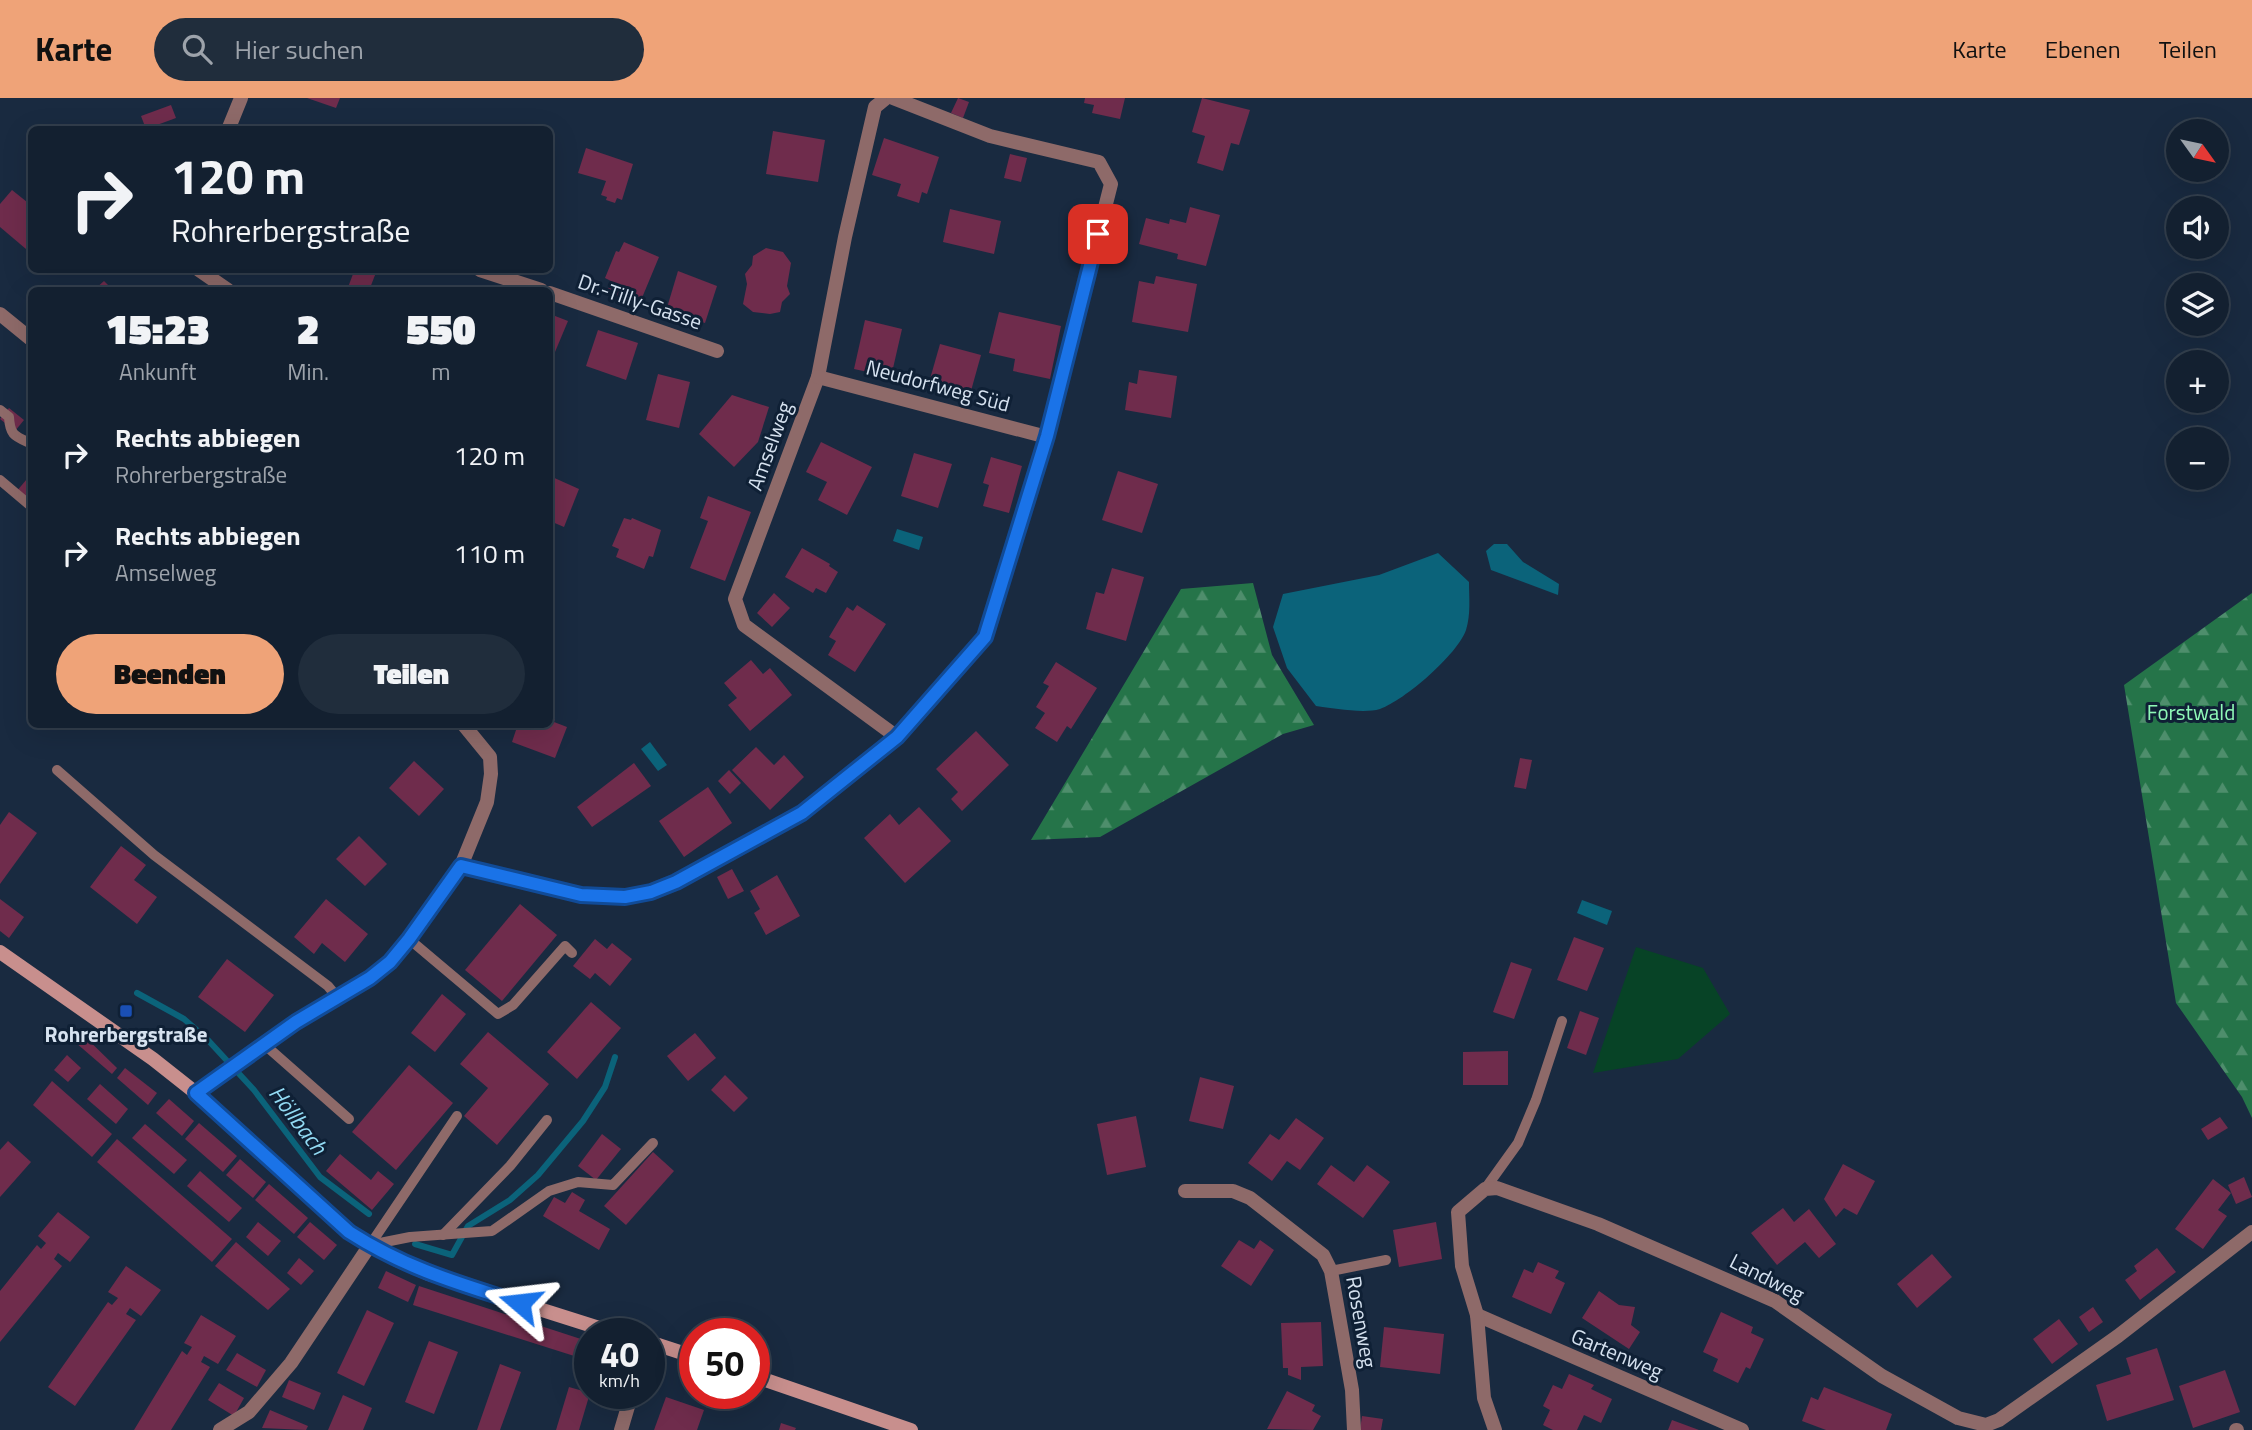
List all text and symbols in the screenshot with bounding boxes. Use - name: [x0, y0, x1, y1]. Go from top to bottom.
- search box: [154, 18, 644, 81]
- text: Karte: [35, 24, 112, 74]
- icon: search: [178, 30, 216, 68]
- text: Hier suchen: [234, 30, 364, 69]
- text: Karte: [1952, 31, 2007, 67]
- text: Ebenen: [2045, 31, 2121, 67]
- text: Teilen: [2159, 31, 2217, 67]
- north arrow: [2166, 119, 2230, 182]
- map controls: [2166, 119, 2229, 490]
- text: 120 m: [171, 138, 305, 213]
- icon: right: [56, 154, 147, 245]
- button: sound: [2166, 196, 2229, 259]
- pin: [1068, 204, 1128, 264]
- text: Rohrerbergstraße: [171, 206, 411, 254]
- icon: arrive: [1079, 215, 1117, 253]
- street label: Dr.-Tilly-Gasse: [574, 265, 707, 337]
- button: layers: [2166, 273, 2229, 336]
- text: 15:23: [105, 296, 210, 360]
- text: 2: [297, 296, 320, 360]
- text: 550: [406, 296, 476, 360]
- street label: Neudorfweg Süd: [863, 350, 1014, 420]
- button: +: [2166, 350, 2229, 413]
- text: Ankunft: [119, 354, 196, 389]
- text: Min.: [287, 354, 329, 389]
- text: m: [431, 354, 451, 389]
- street label: Amselweg: [738, 396, 800, 495]
- text: Rechts abbiegen: [115, 418, 301, 457]
- button: −: [2166, 427, 2229, 490]
- icon: right: [56, 436, 94, 474]
- text: 120 m: [454, 436, 525, 475]
- text: Rohrerbergstraße: [115, 457, 287, 492]
- text: Rechts abbiegen: [115, 516, 301, 555]
- icon: right: [56, 534, 94, 572]
- text: 110 m: [454, 534, 525, 573]
- text: Amselweg: [115, 555, 216, 590]
- button: Beenden: [56, 634, 284, 714]
- button: Teilen: [298, 634, 525, 714]
- park label: Forstwald: [2147, 696, 2235, 728]
- marker: Rohrerbergstraße: [118, 1003, 134, 1019]
- place label: Rohrerbergstraße: [45, 1018, 207, 1050]
- water label: Höllbach: [261, 1078, 337, 1162]
- street label: Landweg: [1724, 1245, 1811, 1310]
- position arrow: [483, 1266, 557, 1340]
- street label: Rosenweg: [1338, 1273, 1386, 1370]
- speed limit sign: 50: [679, 1318, 770, 1409]
- street label: Gartenweg: [1566, 1319, 1669, 1387]
- text: 40: [600, 1327, 639, 1381]
- text: km/h: [599, 1367, 640, 1394]

